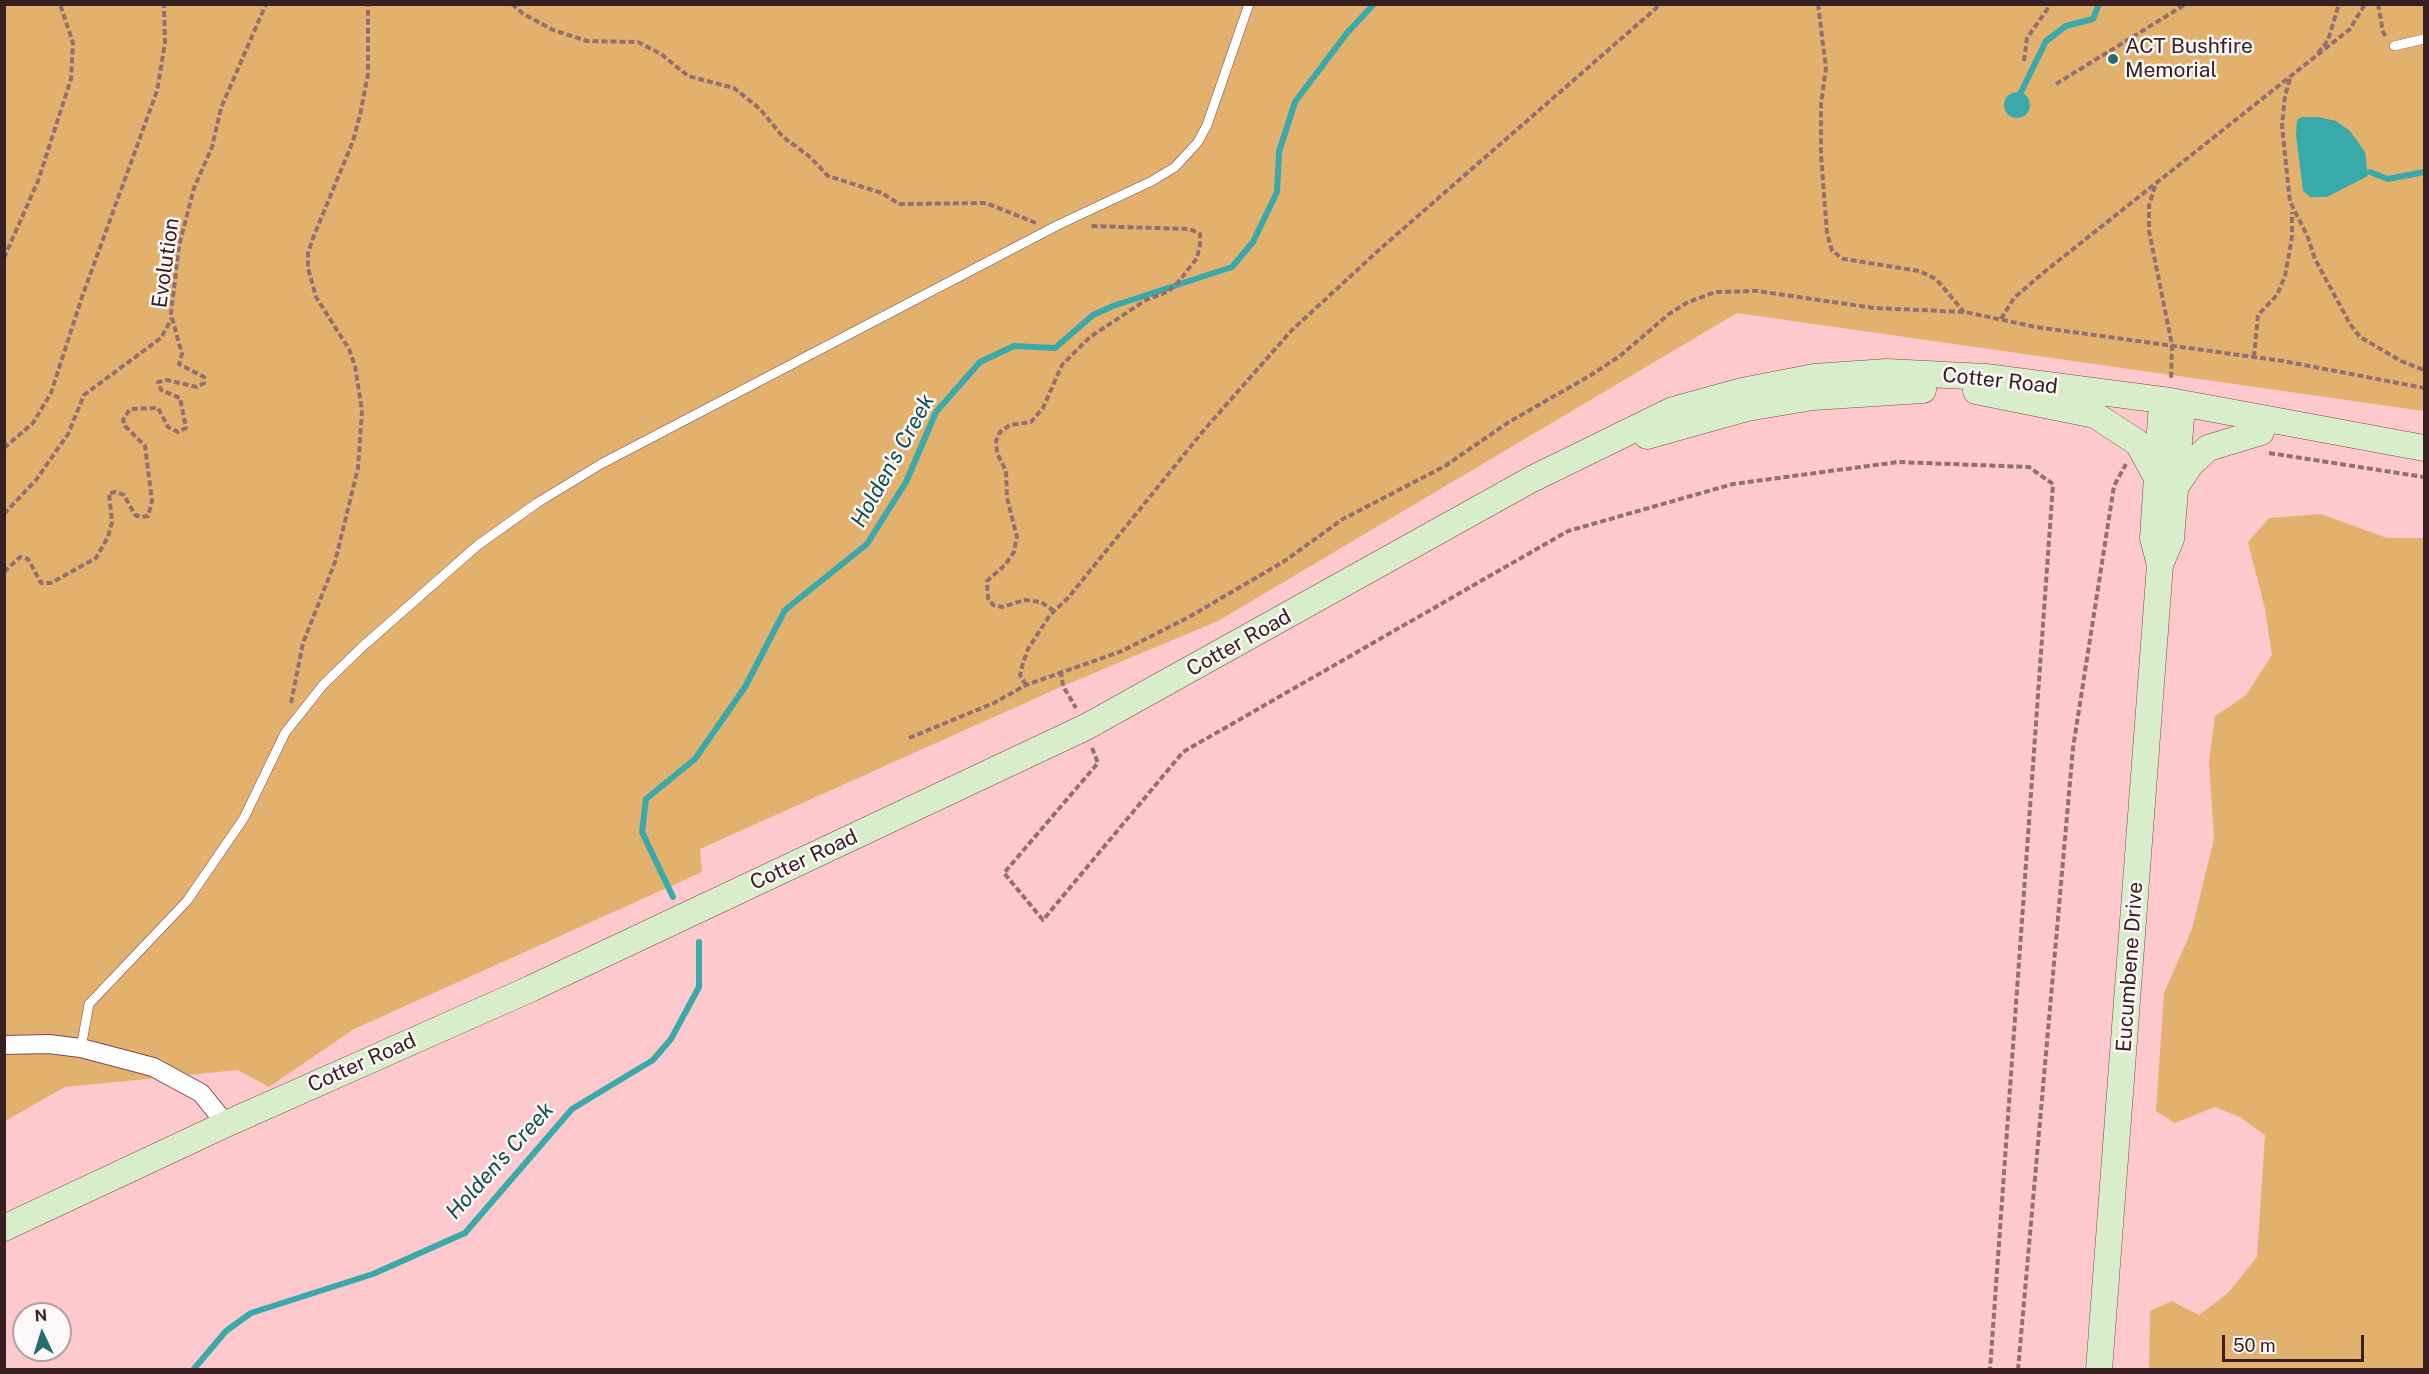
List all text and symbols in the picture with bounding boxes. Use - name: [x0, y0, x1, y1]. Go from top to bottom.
- place label: ACT Bushfire Memorial: [2125, 34, 2253, 84]
- marker: ACT Bushfire Memorial: [2106, 52, 2120, 66]
- street label: Evolution: [147, 216, 185, 310]
- street label: Cotter Road: [1941, 362, 2059, 400]
- water label: Holden's Creek: [846, 390, 940, 532]
- street label: Cotter Road: [1182, 604, 1296, 682]
- street label: Cotter Road: [746, 824, 862, 896]
- street label: Eucumbene Drive: [2111, 881, 2149, 1053]
- street label: Cotter Road: [304, 1028, 420, 1098]
- water label: Holden's Creek: [441, 1097, 559, 1225]
- north arrow: [12, 1302, 72, 1362]
- text: N: [34, 1306, 48, 1325]
- scale bar: [2225, 1323, 2368, 1361]
- text: 50 m: [2233, 1335, 2276, 1356]

